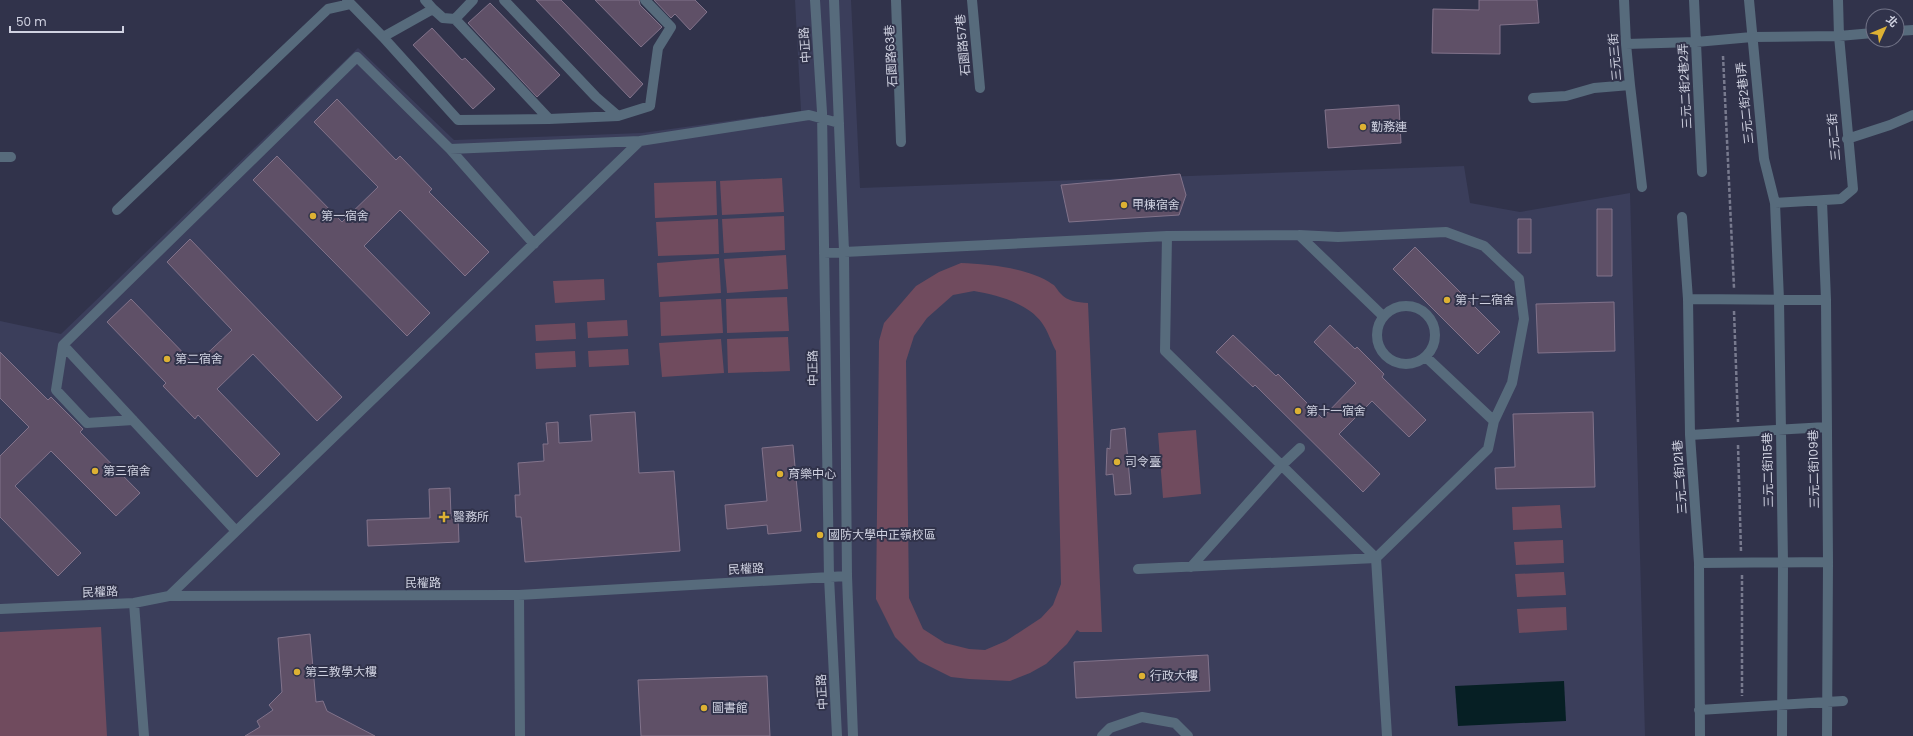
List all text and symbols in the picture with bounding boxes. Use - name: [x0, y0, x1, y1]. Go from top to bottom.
- scale bar: [10, 8, 123, 34]
- north arrow: [1865, 8, 1905, 48]
- text: 北: [1883, 12, 1902, 31]
- text: 50 m: [16, 13, 47, 30]
- street label: 石園路57巷: [951, 13, 974, 77]
- street label: 石園路63巷: [880, 24, 901, 88]
- street label: 中正路: [795, 26, 814, 64]
- street label: 三元三街: [1604, 32, 1625, 82]
- street label: 三元二街2巷2弄: [1674, 43, 1695, 129]
- street label: 三元二街2巷1弄: [1732, 61, 1757, 145]
- street label: 三元二街: [1823, 112, 1844, 162]
- place label: 勤務連: [1371, 118, 1407, 135]
- marker: 勤務連: [1358, 122, 1368, 132]
- place label: 甲棟宿舍: [1132, 196, 1180, 213]
- marker: 甲棟宿舍: [1119, 200, 1129, 210]
- place label: 第一宿舍: [321, 207, 369, 224]
- marker: 第一宿舍: [308, 211, 318, 221]
- place label: 第十二宿舍: [1455, 291, 1515, 308]
- marker: 第十二宿舍: [1442, 295, 1452, 305]
- place label: 第二宿舍: [175, 350, 223, 367]
- street label: 中正路: [804, 350, 821, 386]
- marker: 第二宿舍: [162, 354, 172, 364]
- place label: 第十一宿舍: [1306, 402, 1366, 419]
- marker: 第十一宿舍: [1293, 406, 1303, 416]
- street label: 三元二街109巷: [1804, 429, 1823, 509]
- street label: 三元二街115巷: [1758, 432, 1777, 508]
- street label: 三元二街121巷: [1668, 439, 1691, 515]
- place label: 司令臺: [1125, 453, 1161, 470]
- marker: 司令臺: [1112, 457, 1122, 467]
- place label: 第三宿舍: [103, 462, 151, 479]
- place label: 育樂中心: [788, 465, 836, 482]
- marker: 第三宿舍: [90, 466, 100, 476]
- marker: 育樂中心: [775, 469, 785, 479]
- place label: 醫務所: [453, 508, 489, 525]
- marker: 醫務所: [438, 511, 450, 523]
- place label: 國防大學中正嶺校區: [828, 526, 936, 543]
- marker: 國防大學中正嶺校區: [815, 530, 825, 540]
- street label: 民權路: [728, 559, 764, 578]
- street label: 民權路: [405, 574, 441, 591]
- street label: 民權路: [82, 582, 118, 601]
- place label: 第三教學大樓: [305, 663, 377, 680]
- marker: 第三教學大樓: [292, 667, 302, 677]
- place label: 行政大樓: [1150, 667, 1198, 684]
- marker: 行政大樓: [1137, 671, 1147, 681]
- street label: 中正路: [812, 674, 831, 710]
- place label: 圖書館: [712, 699, 748, 716]
- marker: 圖書館: [699, 703, 709, 713]

